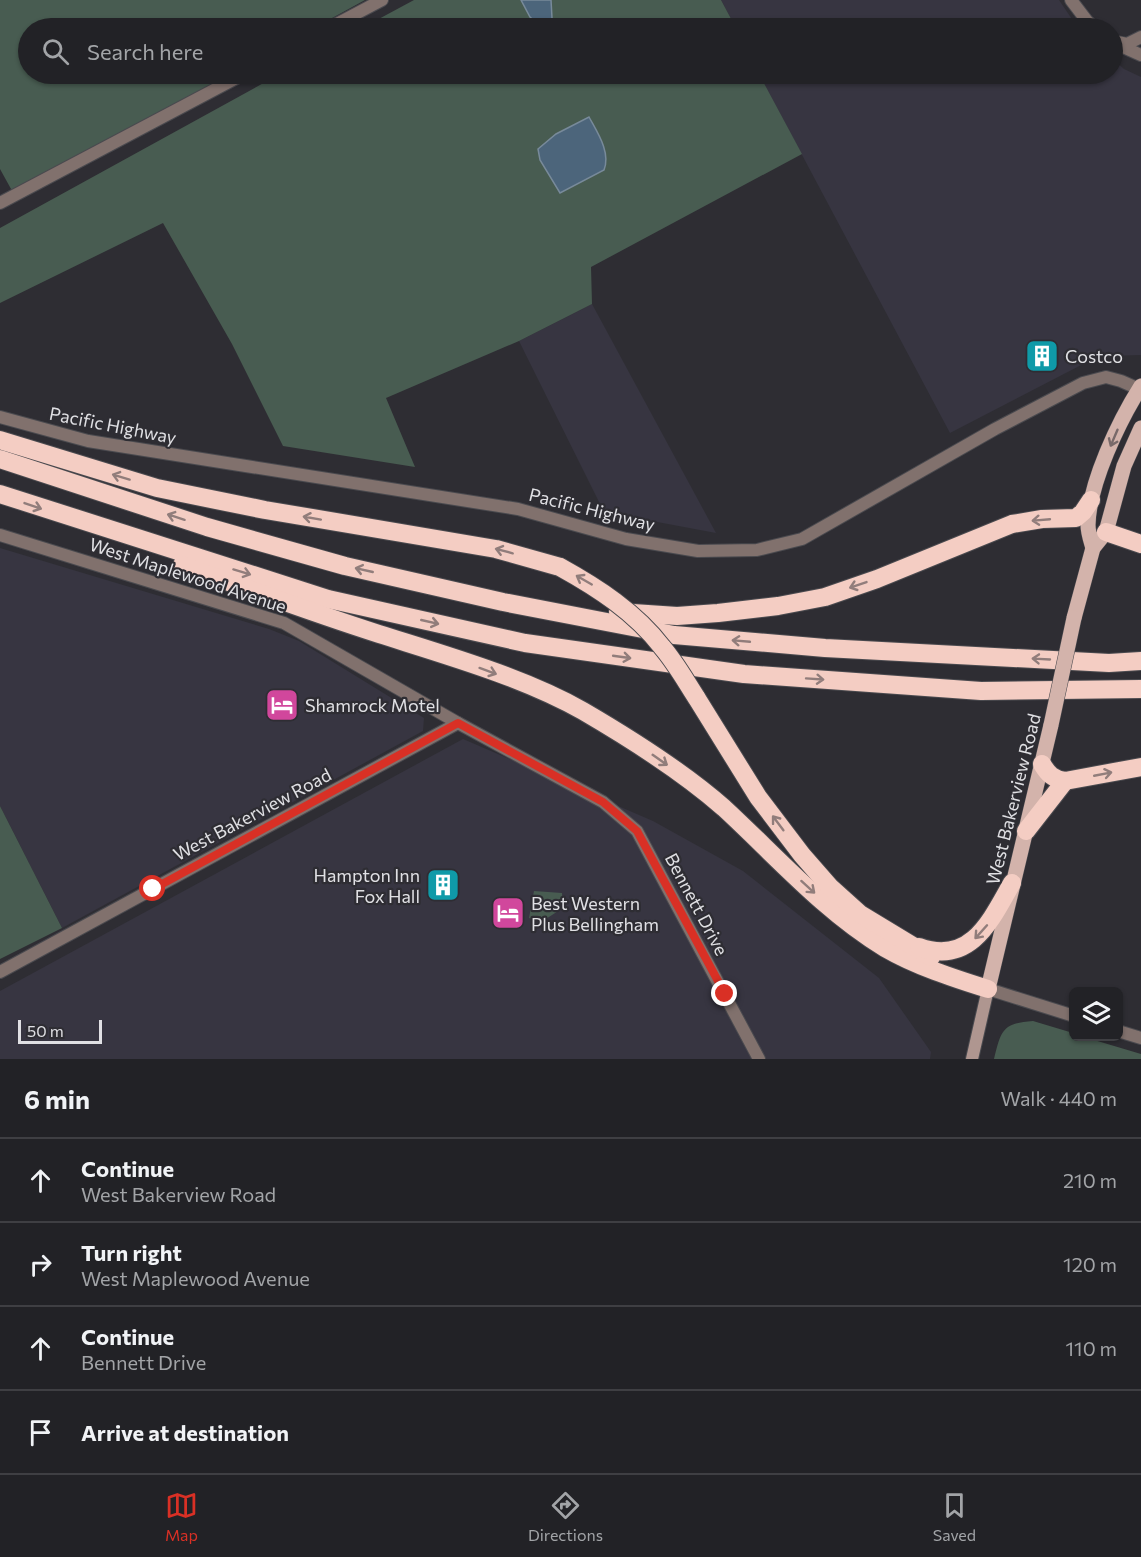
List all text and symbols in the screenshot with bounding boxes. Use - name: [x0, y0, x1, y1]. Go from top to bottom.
- search box: [18, 18, 1123, 84]
- icon: search: [39, 35, 72, 68]
- text: Search here: [87, 38, 203, 65]
- building icon: Costco: [1024, 338, 1060, 374]
- place label: Costco: [1065, 345, 1123, 367]
- street label: Pacific Highway: [48, 402, 178, 448]
- one-way arrow: [1108, 428, 1119, 447]
- one-way arrow: [112, 471, 131, 482]
- street label: Pacific Highway: [527, 483, 657, 535]
- one-way arrow: [23, 501, 42, 512]
- one-way arrow: [167, 511, 186, 522]
- one-way arrow: [302, 512, 322, 523]
- one-way arrow: [1032, 515, 1051, 526]
- street label: West Maplewood Avenue: [87, 533, 289, 617]
- one-way arrow: [495, 545, 514, 557]
- one-way arrow: [355, 564, 374, 576]
- one-way arrow: [232, 567, 251, 578]
- one-way arrow: [576, 574, 593, 586]
- one-way arrow: [849, 581, 868, 592]
- one-way arrow: [420, 616, 439, 628]
- one-way arrow: [732, 635, 752, 646]
- one-way arrow: [611, 651, 631, 662]
- one-way arrow: [1031, 654, 1051, 665]
- one-way arrow: [478, 666, 497, 677]
- one-way arrow: [805, 674, 825, 685]
- hotel icon: Shamrock Motel: [264, 687, 300, 723]
- place label: Shamrock Motel: [305, 694, 440, 716]
- street label: West Bakerview Road: [981, 711, 1045, 887]
- one-way arrow: [652, 754, 668, 766]
- street label: West Bakerview Road: [169, 763, 335, 865]
- one-way arrow: [1093, 768, 1112, 779]
- one-way arrow: [772, 816, 784, 832]
- street label: Bennett Drive: [661, 849, 733, 959]
- place label: Hampton Inn Fox Hall: [313, 864, 420, 907]
- building icon: Hampton Inn Fox Hall: [425, 867, 461, 903]
- route start: [139, 875, 165, 901]
- one-way arrow: [800, 880, 815, 894]
- place label: Best Western Plus Bellingham: [531, 892, 659, 935]
- hotel icon: Best Western Plus Bellingham: [490, 895, 526, 931]
- one-way arrow: [974, 924, 987, 940]
- route end: [711, 980, 737, 1006]
- map controls: [1069, 987, 1123, 1041]
- button: layers: [1069, 987, 1123, 1041]
- scale bar: [18, 1017, 102, 1044]
- text: 50 m: [27, 1021, 64, 1040]
- text: 6 min: [24, 1083, 90, 1114]
- text: Walk · 440 m: [1001, 1086, 1117, 1110]
- text: Continue: [81, 1155, 174, 1182]
- icon: ahead: [24, 1164, 57, 1197]
- text: 210 m: [1063, 1168, 1117, 1192]
- text: West Bakerview Road: [81, 1182, 276, 1206]
- text: Turn right: [81, 1239, 182, 1266]
- icon: right: [24, 1248, 57, 1281]
- text: 120 m: [1063, 1252, 1117, 1276]
- text: West Maplewood Avenue: [81, 1266, 310, 1290]
- text: Continue: [81, 1323, 174, 1350]
- icon: ahead: [24, 1332, 57, 1365]
- text: 110 m: [1066, 1336, 1117, 1360]
- text: Bennett Drive: [81, 1350, 206, 1374]
- icon: arrive: [24, 1416, 57, 1449]
- text: Arrive at destination: [81, 1419, 289, 1446]
- tab: Map: [165, 1489, 198, 1544]
- tab: Directions: [528, 1489, 603, 1544]
- tab: Saved: [933, 1489, 976, 1544]

